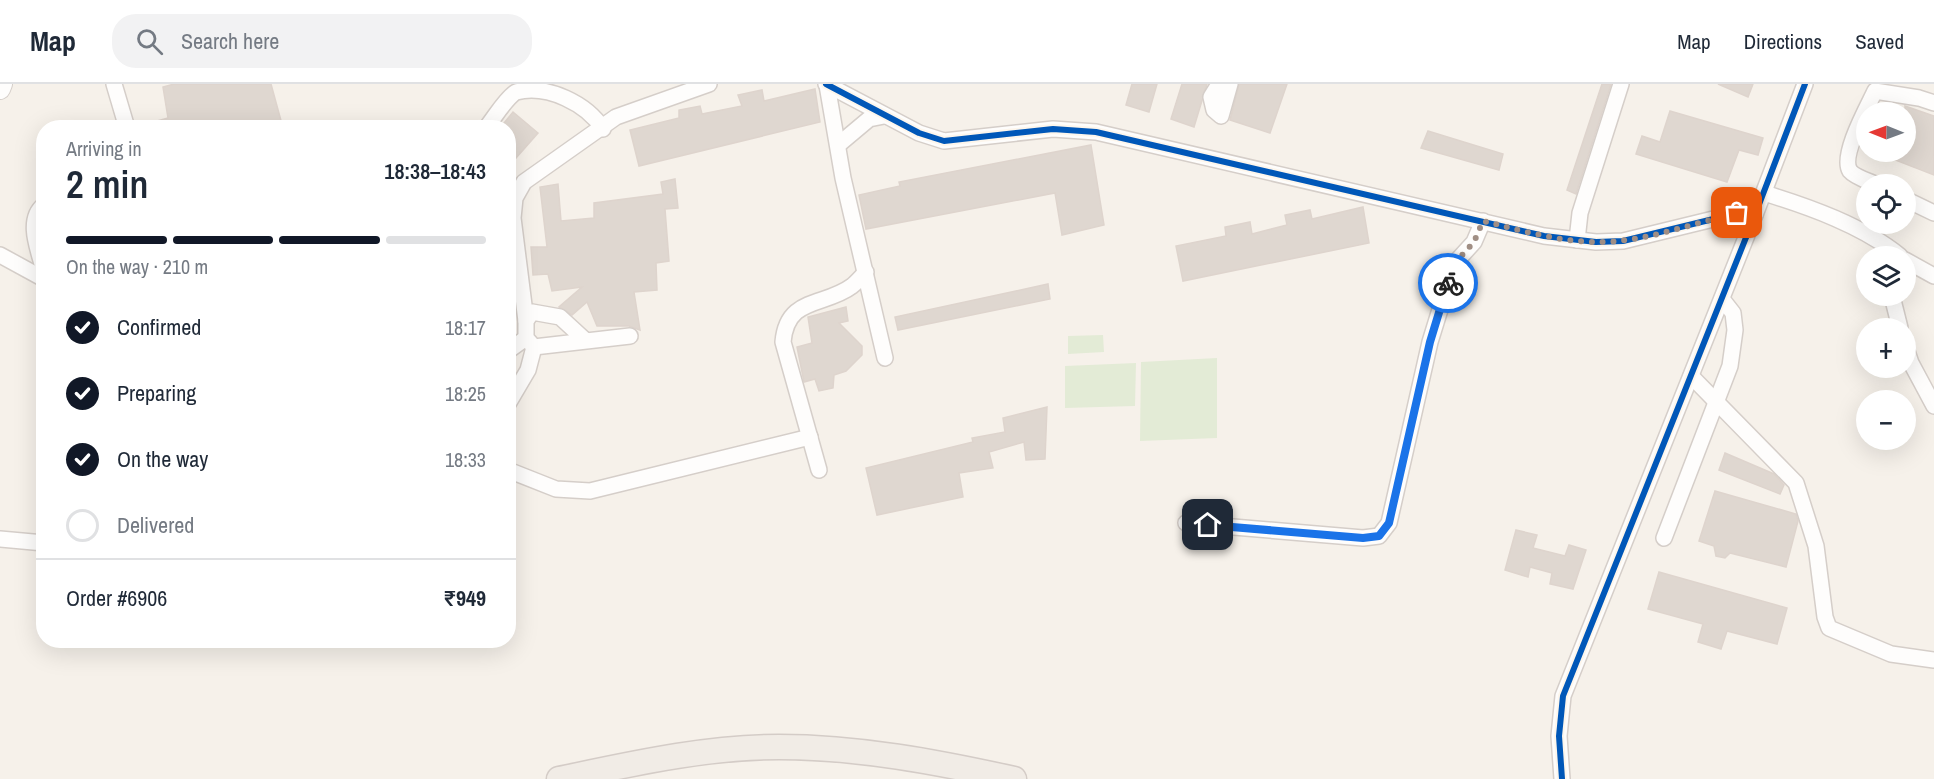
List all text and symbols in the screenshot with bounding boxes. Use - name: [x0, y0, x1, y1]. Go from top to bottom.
- search box: [112, 14, 532, 68]
- text: Map: [30, 22, 76, 60]
- icon: search: [133, 25, 166, 58]
- text: Search here: [181, 26, 279, 56]
- text: Map: [1677, 27, 1711, 56]
- text: Directions: [1744, 27, 1822, 56]
- text: Saved: [1855, 27, 1904, 56]
- north arrow: [1856, 102, 1916, 162]
- map controls: [1856, 102, 1916, 450]
- text: Arriving in: [66, 135, 142, 162]
- text: 18:38–18:43: [384, 156, 486, 186]
- text: 2 min: [66, 158, 148, 210]
- button: locate: [1856, 174, 1916, 234]
- pin: [1711, 187, 1762, 238]
- icon: bag: [1720, 196, 1753, 229]
- button: layers: [1856, 246, 1916, 306]
- text: On the way · 210 m: [66, 253, 208, 280]
- courier: [1418, 253, 1478, 313]
- icon: bike: [1432, 267, 1465, 300]
- icon: check: [66, 311, 99, 344]
- text: Confirmed: [117, 312, 201, 342]
- text: 18:17: [445, 314, 486, 341]
- button: +: [1856, 318, 1916, 378]
- icon: check: [66, 377, 99, 410]
- text: Preparing: [117, 378, 196, 408]
- text: 18:25: [445, 380, 486, 407]
- button: −: [1856, 390, 1916, 450]
- icon: check: [66, 443, 99, 476]
- text: On the way: [117, 444, 208, 474]
- text: 18:33: [445, 446, 486, 473]
- pin: [1182, 499, 1233, 550]
- icon: home: [1191, 508, 1224, 541]
- text: Delivered: [117, 510, 194, 540]
- text: Order #6906: [66, 583, 167, 613]
- text: ₹949: [443, 583, 486, 613]

